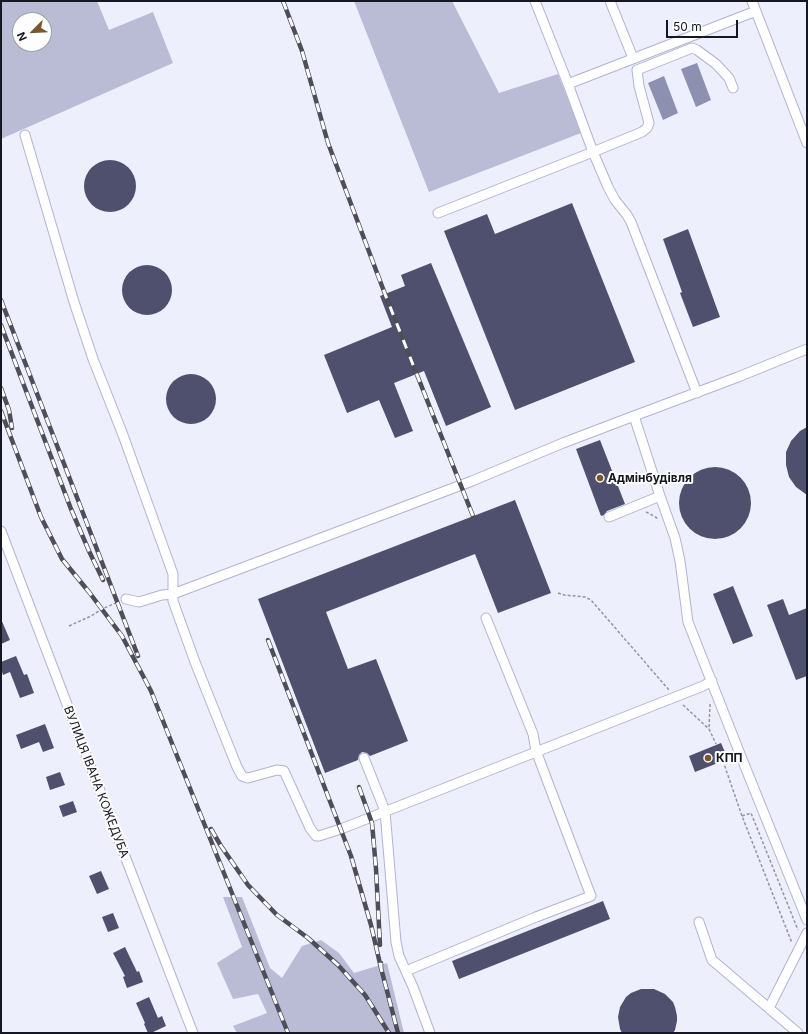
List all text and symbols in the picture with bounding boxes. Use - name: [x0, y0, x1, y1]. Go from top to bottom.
- north arrow: [12, 12, 52, 52]
- scale bar: [668, 12, 740, 38]
- text: 50 m: [673, 19, 702, 34]
- text: N: [14, 30, 30, 43]
- place label: Адмінбудівля: [608, 471, 692, 485]
- marker: Адмінбудівля: [595, 473, 605, 483]
- street label: ВУЛИЦЯ ІВАНА КОЖЕДУБА: [60, 704, 132, 860]
- place label: КПП: [716, 751, 743, 765]
- marker: КПП: [703, 753, 713, 763]

